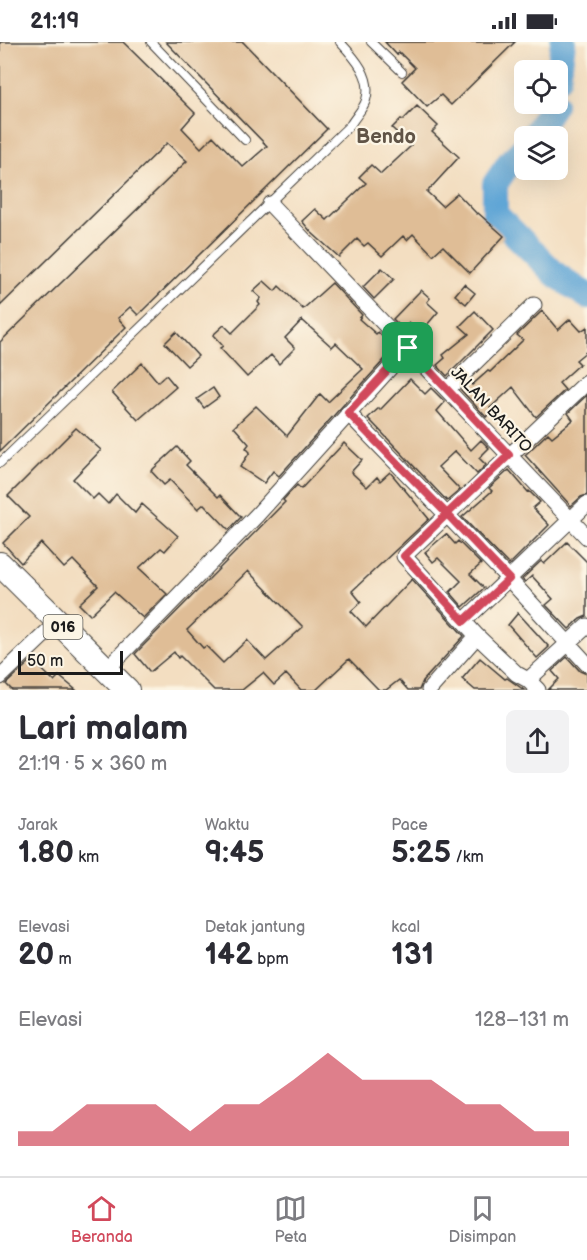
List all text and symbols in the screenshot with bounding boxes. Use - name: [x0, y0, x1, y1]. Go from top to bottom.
- text: 21:19: [30, 8, 79, 35]
- map controls: [514, 60, 568, 180]
- button: locate: [514, 60, 568, 114]
- district label: Bendo: [356, 125, 416, 149]
- button: layers: [514, 126, 568, 180]
- pin: [382, 322, 433, 373]
- icon: arrive: [391, 331, 424, 364]
- street label: JALAN BARITO: [446, 363, 536, 457]
- road number: 016: [44, 615, 82, 639]
- scale bar: [18, 648, 123, 676]
- text: 50 m: [27, 652, 63, 671]
- text: Lari malam: [18, 709, 188, 749]
- button: share: [506, 710, 569, 773]
- text: 21:19 · 5 × 360 m: [18, 752, 167, 776]
- text: Jarak: [18, 816, 57, 835]
- text: Waktu: [205, 816, 249, 835]
- text: Pace: [391, 816, 428, 835]
- text: 1.80: [18, 835, 74, 871]
- text: 9:45: [205, 835, 264, 871]
- text: 5:25: [391, 835, 451, 871]
- text: km: [74, 848, 99, 867]
- text: /km: [451, 848, 484, 867]
- text: Elevasi: [18, 918, 70, 937]
- text: Detak jantung: [205, 918, 305, 937]
- text: kcal: [391, 918, 420, 937]
- text: 20: [18, 937, 54, 973]
- text: 142: [205, 937, 253, 973]
- text: 131: [391, 937, 434, 973]
- text: m: [54, 950, 72, 969]
- text: bpm: [253, 950, 289, 969]
- text: Elevasi: [18, 1008, 83, 1032]
- text: 128–131 m: [475, 1008, 569, 1032]
- tab: Beranda: [71, 1192, 133, 1247]
- tab: Peta: [274, 1192, 307, 1247]
- tab: Disimpan: [449, 1192, 516, 1247]

